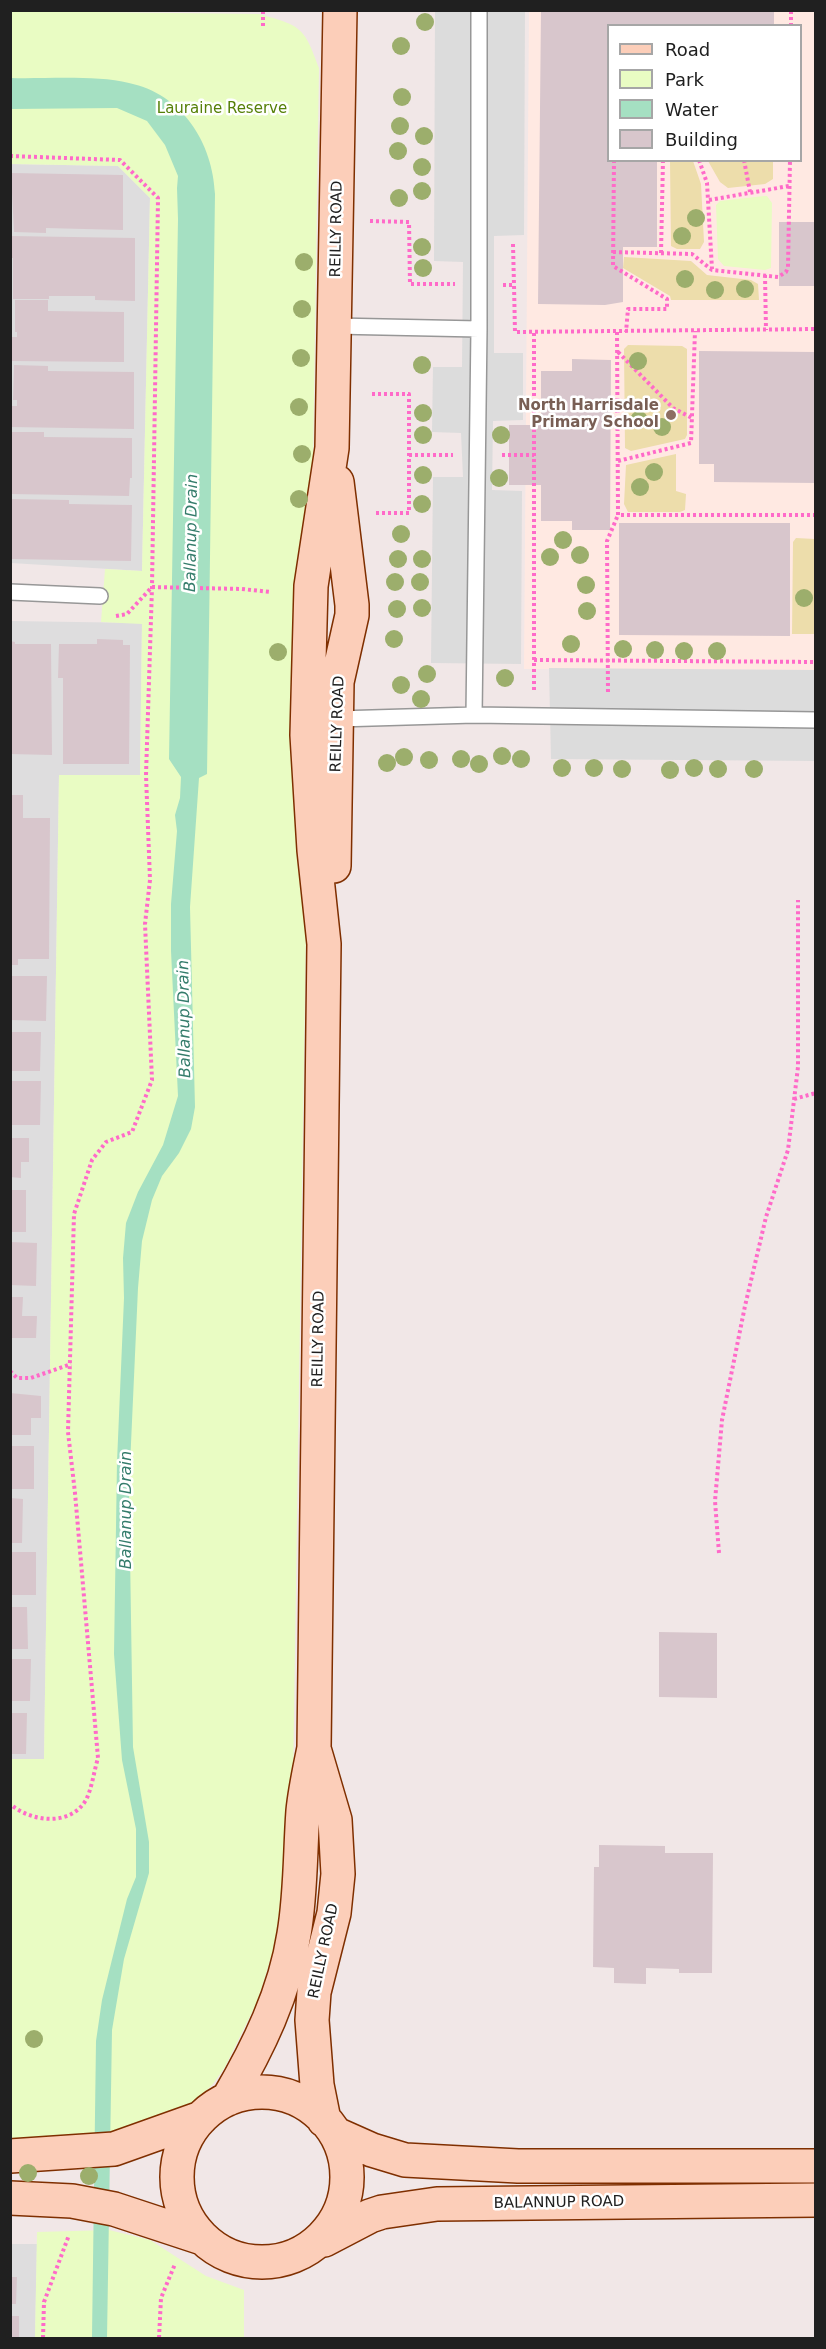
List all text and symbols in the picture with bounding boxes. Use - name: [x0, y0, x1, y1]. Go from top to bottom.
- legend: [607, 24, 802, 162]
- text: Road: [665, 39, 710, 60]
- text: Park: [665, 69, 704, 90]
- text: Water: [665, 99, 718, 120]
- park label: Lauraine Reserve: [157, 100, 287, 118]
- text: Building: [665, 129, 738, 150]
- street label: REILLY ROAD: [327, 180, 347, 278]
- place label: North Harrisdale Primary School: [518, 397, 659, 432]
- marker: North Harrisdale Primary School: [664, 408, 678, 422]
- water label: Ballanup Drain: [181, 474, 203, 592]
- street label: REILLY ROAD: [327, 675, 349, 773]
- water label: Ballanup Drain: [174, 960, 196, 1078]
- street label: REILLY ROAD: [309, 1290, 329, 1388]
- water label: Ballanup Drain: [117, 1451, 137, 1569]
- street label: REILLY ROAD: [305, 1902, 343, 2000]
- street label: BALANNUP ROAD: [494, 2193, 624, 2213]

